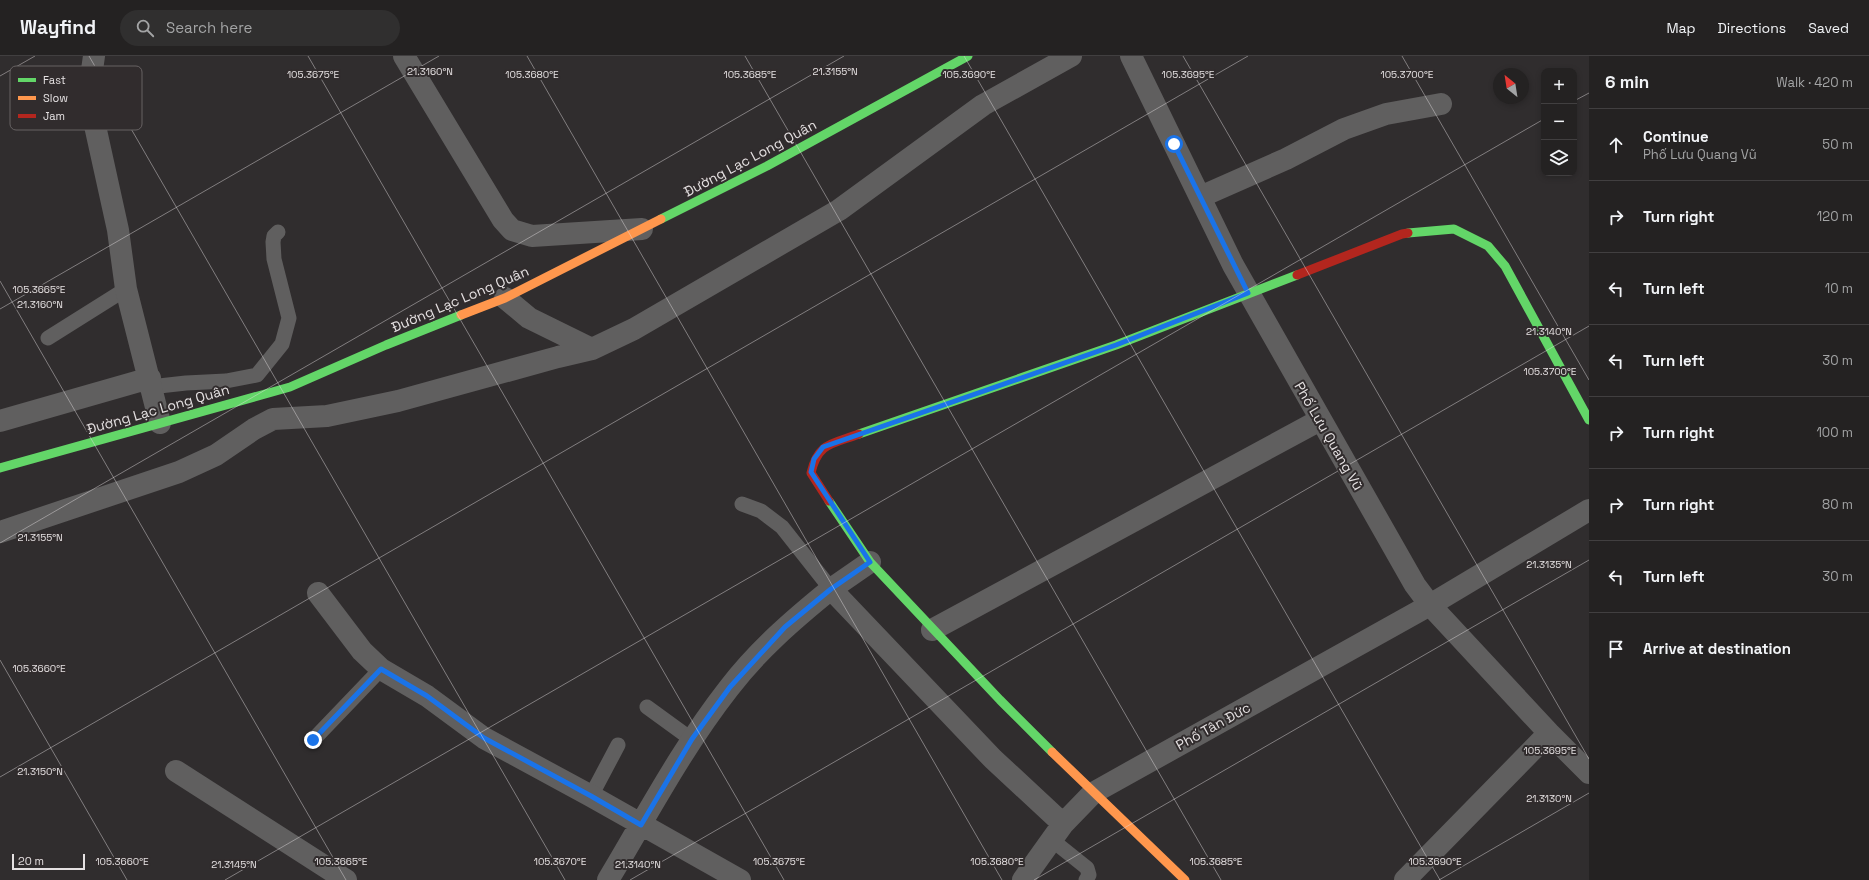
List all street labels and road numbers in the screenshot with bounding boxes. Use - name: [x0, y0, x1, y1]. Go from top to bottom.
- street label: Đường Lạc Long Quân: [681, 115, 819, 201]
- street label: Đường Lạc Long Quân: [389, 262, 531, 336]
- street label: Phố Lưu Quang Vũ: [1291, 379, 1367, 493]
- street label: Đường Lạc Long Quân: [85, 380, 231, 438]
- street label: Phố Tân Đức: [1172, 698, 1254, 754]

